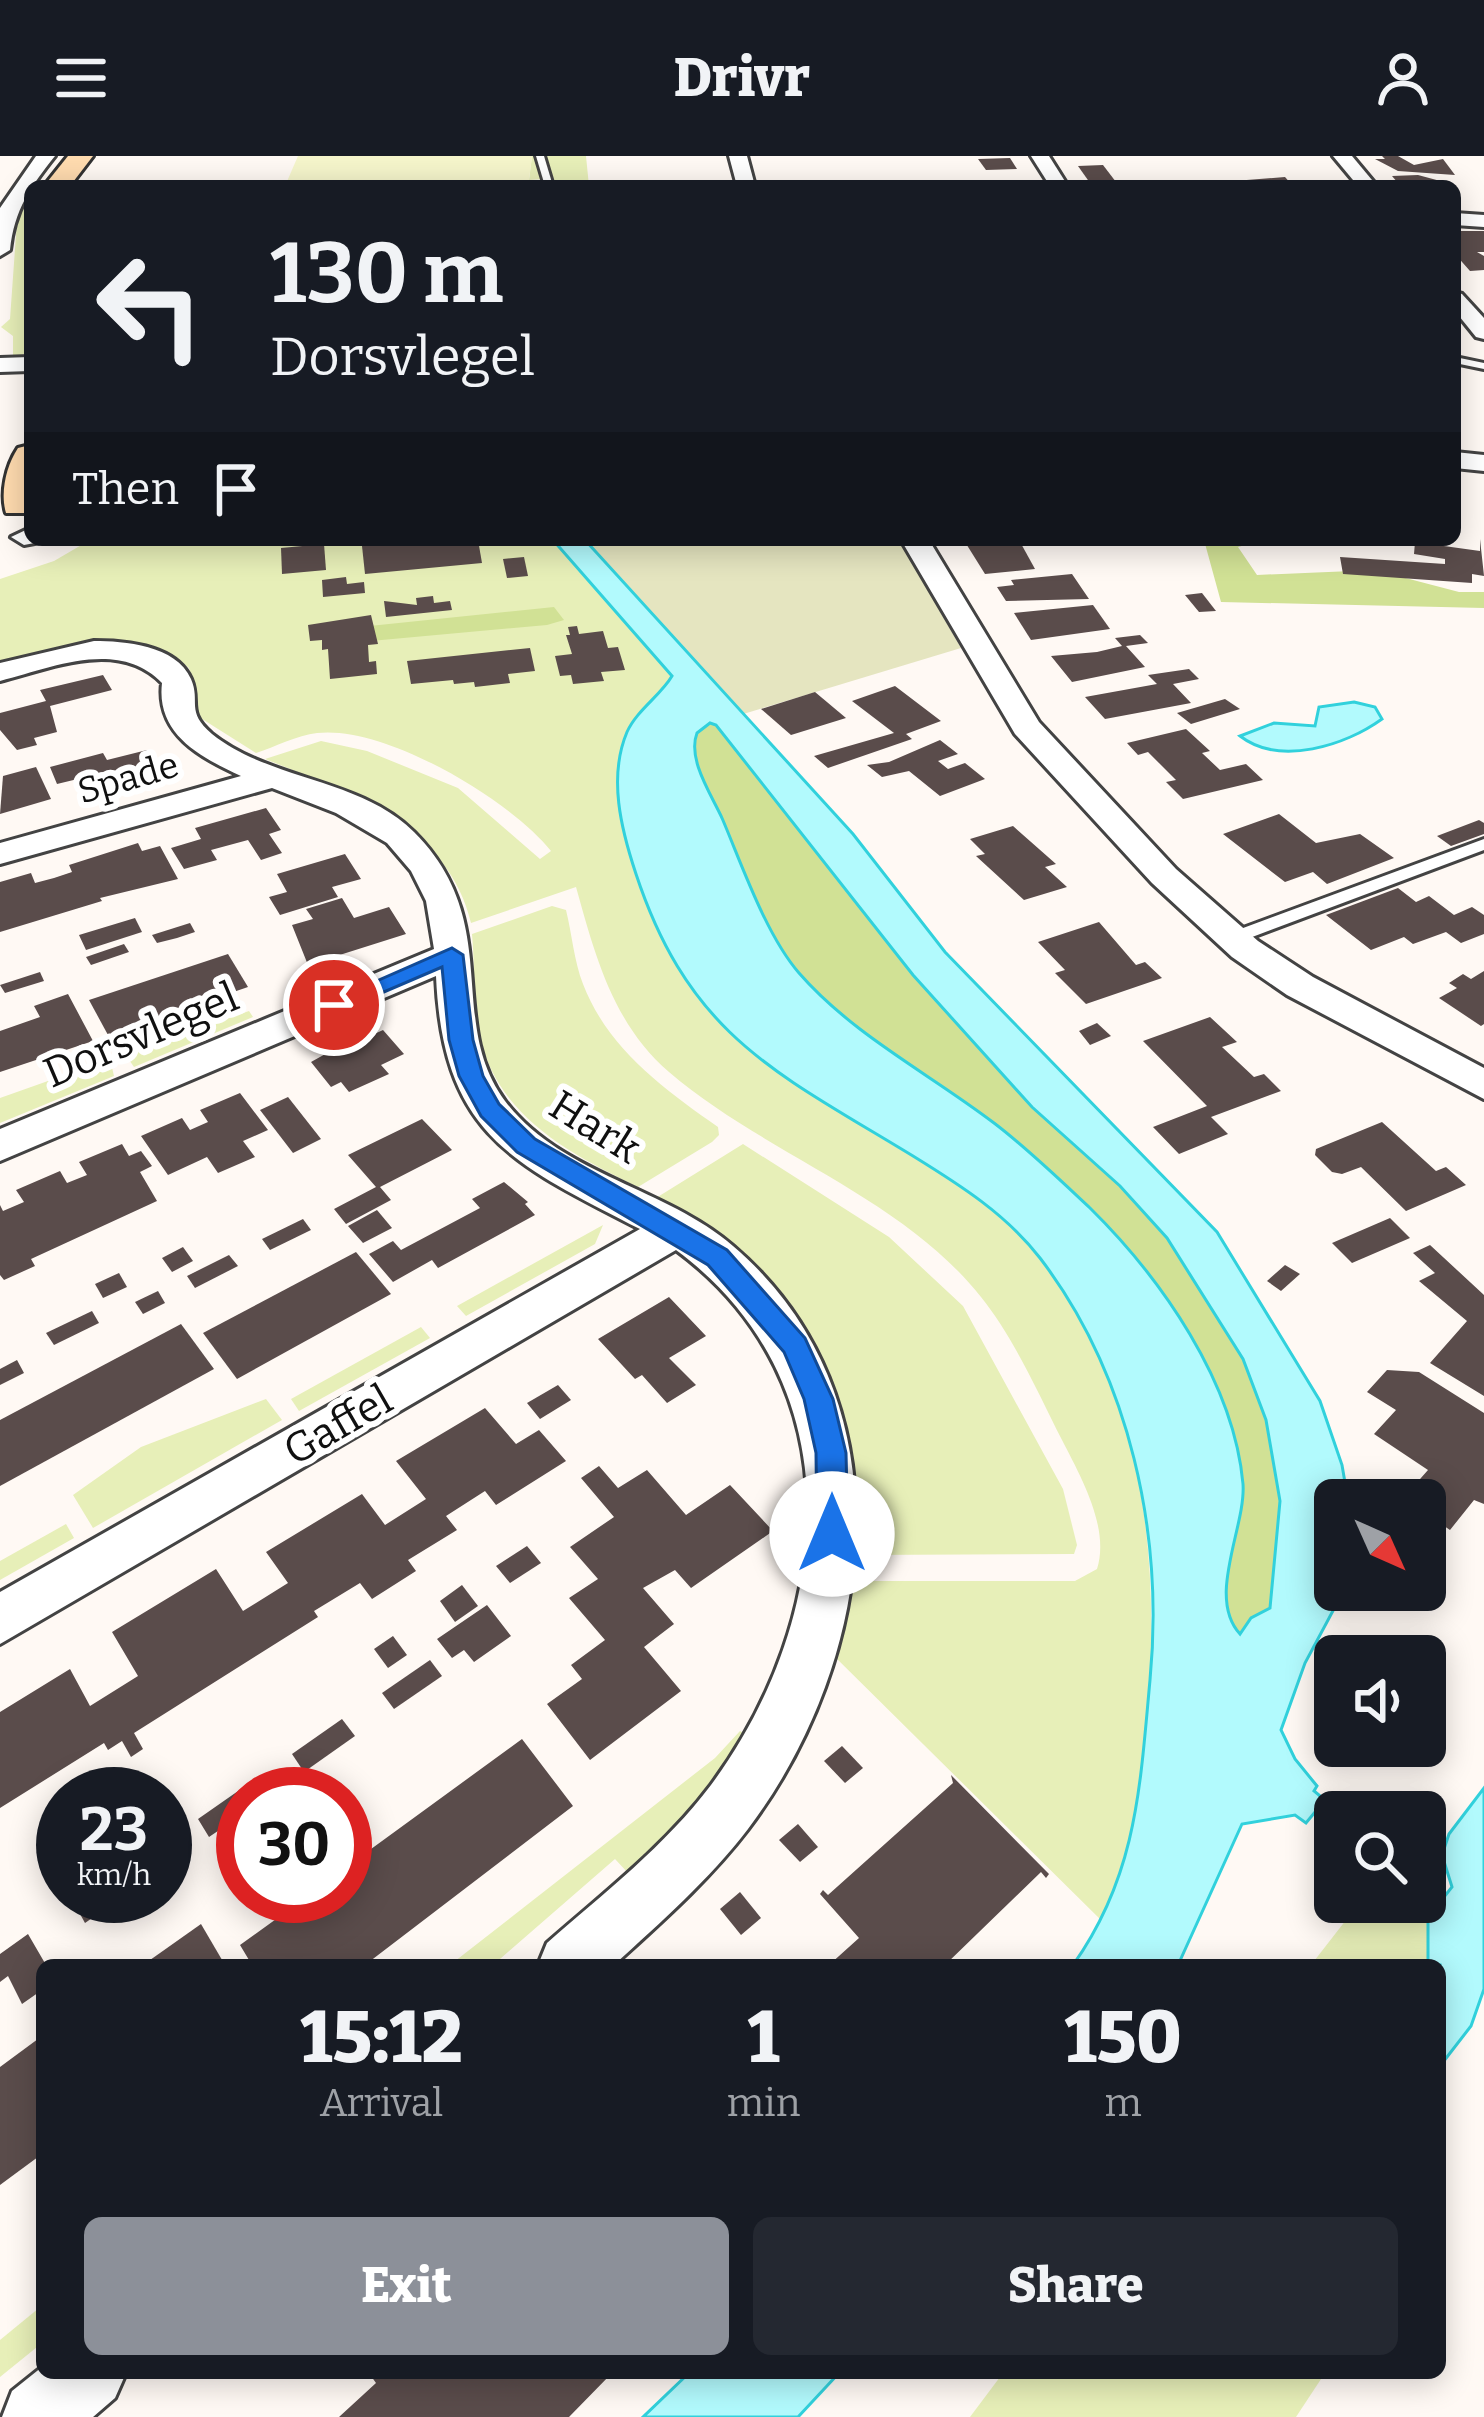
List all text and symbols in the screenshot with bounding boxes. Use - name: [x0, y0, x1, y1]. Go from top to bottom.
- icon: menu: [48, 45, 114, 111]
- icon: person: [1370, 45, 1436, 111]
- text: Drivr: [674, 46, 810, 110]
- text: 130 m: [270, 223, 503, 324]
- icon: left: [72, 228, 228, 384]
- text: Dorsvlegel: [270, 325, 535, 389]
- icon: arrive: [203, 456, 269, 522]
- text: Then: [72, 462, 179, 516]
- street label: Spade: [73, 743, 183, 813]
- pin: [283, 954, 385, 1056]
- street label: Dorsvlegel: [36, 972, 246, 1098]
- icon: arrive: [301, 972, 367, 1038]
- street label: Hark: [540, 1080, 650, 1174]
- street label: Gaffel: [275, 1374, 401, 1476]
- position arrow: [769, 1471, 895, 1597]
- north arrow: [1314, 1479, 1446, 1611]
- map controls: [1314, 1479, 1446, 1923]
- button: sound: [1314, 1635, 1446, 1767]
- speed limit sign: 30: [216, 1767, 372, 1923]
- button: search: [1314, 1791, 1446, 1923]
- text: 23: [80, 1794, 148, 1866]
- text: km/h: [77, 1857, 151, 1893]
- text: 15:12: [300, 1995, 463, 2081]
- text: 1: [748, 1995, 780, 2081]
- text: 150: [1065, 1995, 1182, 2081]
- text: Arrival: [320, 2080, 443, 2126]
- text: min: [727, 2080, 800, 2126]
- text: m: [1105, 2080, 1142, 2126]
- button: Exit: [84, 2217, 729, 2355]
- button: Share: [753, 2217, 1398, 2355]

